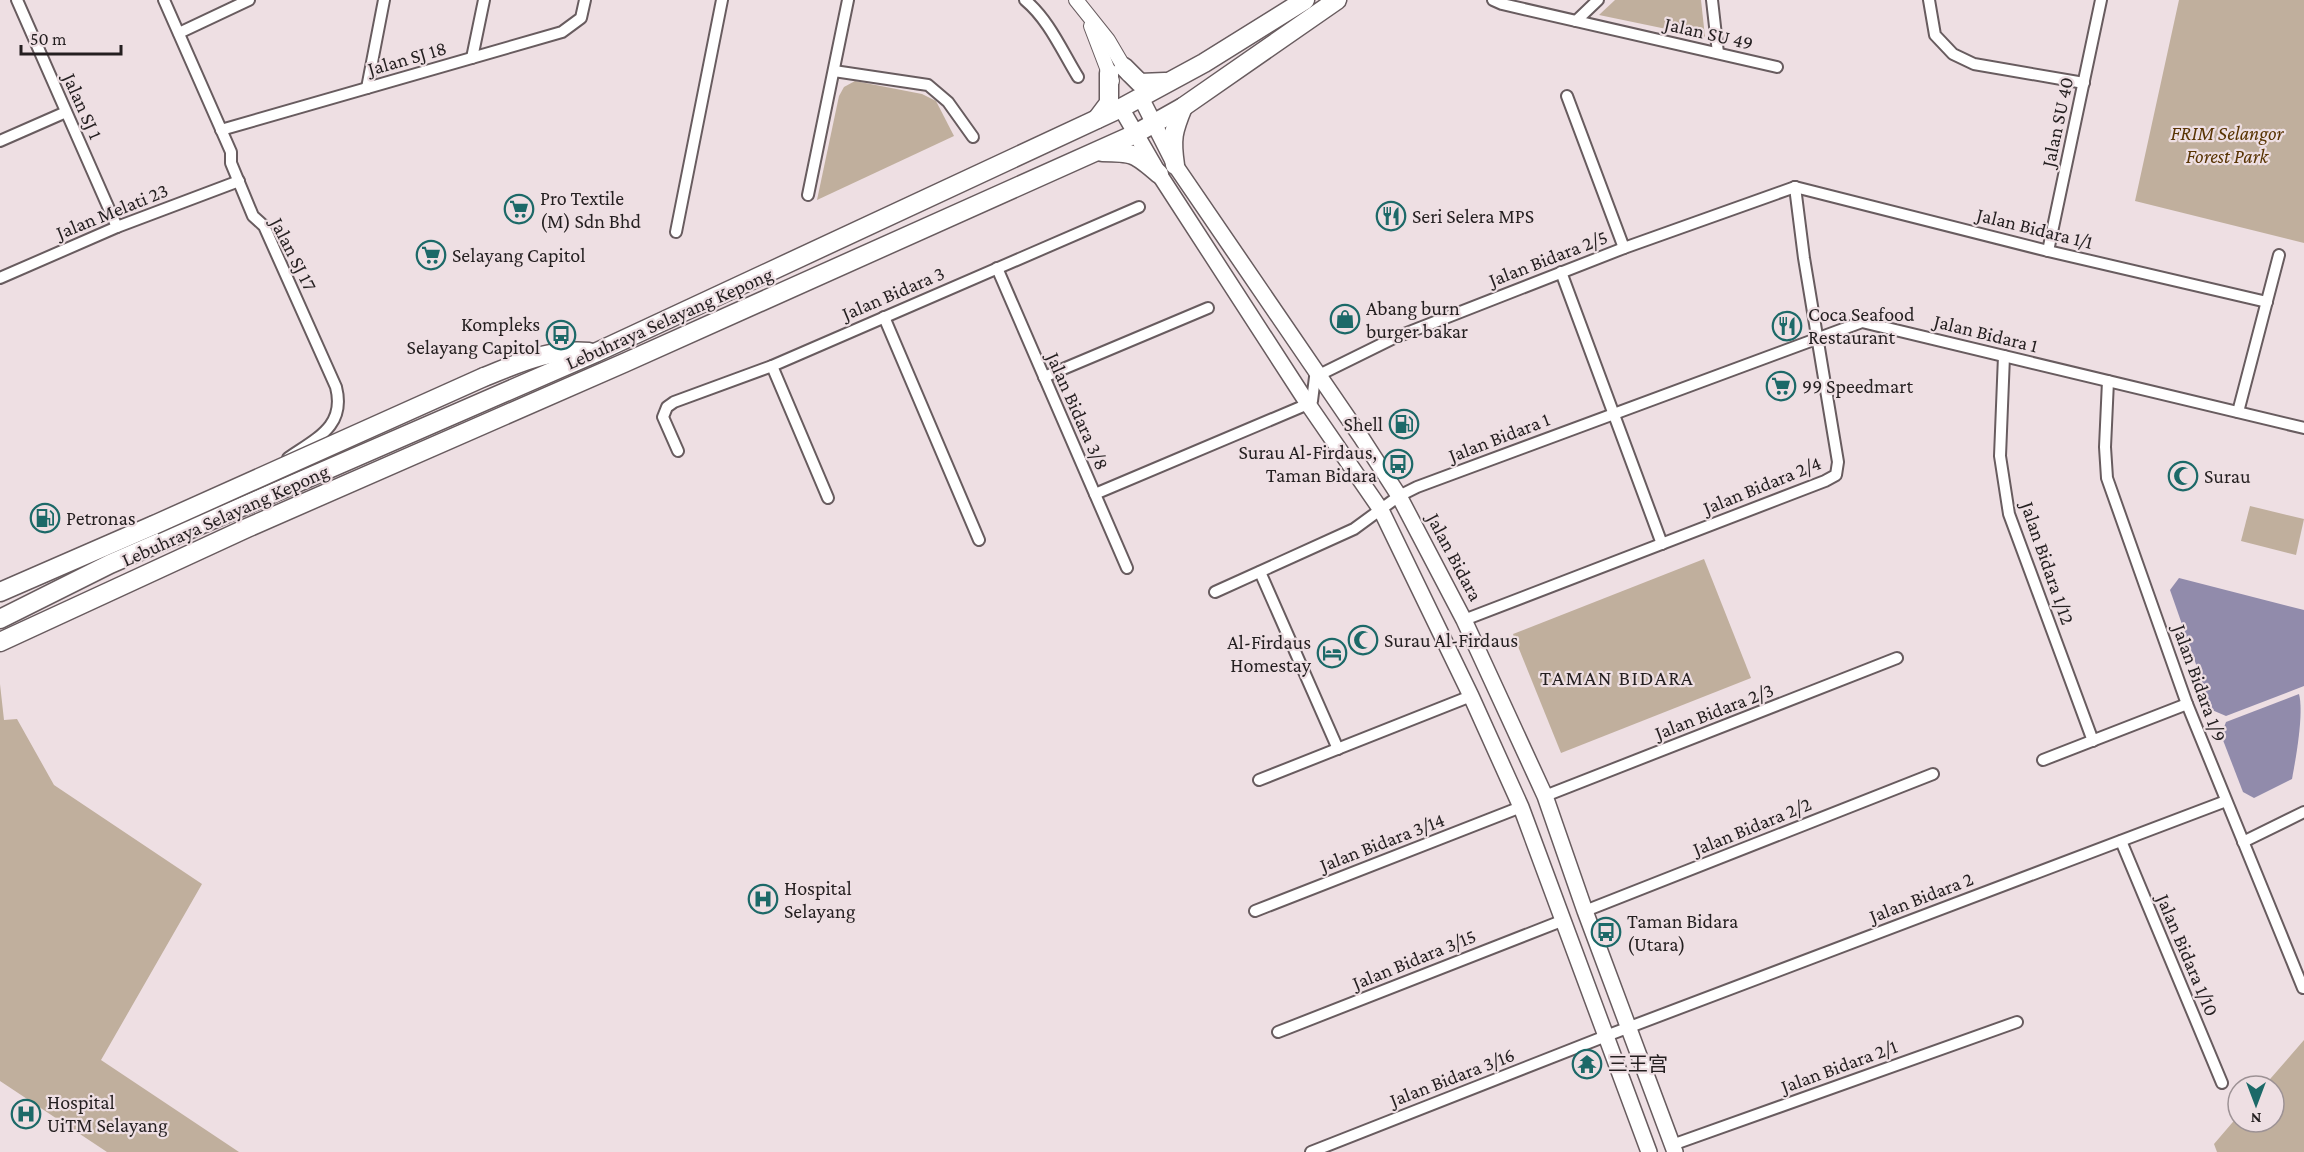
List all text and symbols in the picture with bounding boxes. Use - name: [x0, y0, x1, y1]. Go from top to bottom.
- street label: Jalan SU 49: [1660, 12, 1756, 55]
- scale bar: [21, 18, 122, 56]
- text: 50 m: [30, 29, 67, 49]
- street label: Jalan SJ 18: [363, 36, 449, 81]
- street label: Jalan SJ 1: [57, 68, 107, 143]
- street label: Jalan SU 40: [2036, 75, 2078, 171]
- park label: FRIM Selangor Forest Park: [2170, 122, 2285, 167]
- street label: Jalan Melati 23: [51, 179, 172, 245]
- place label: Pro Textile (M) Sdn Bhd: [540, 187, 641, 233]
- supermarket icon: Pro Textile (M) Sdn Bhd: [503, 193, 535, 225]
- restaurant icon: Seri Selera MPS: [1375, 200, 1407, 232]
- street label: Jalan Bidara 1/1: [1972, 202, 2095, 254]
- place label: Seri Selera MPS: [1412, 205, 1534, 227]
- street label: Jalan SJ 17: [264, 212, 322, 295]
- street label: Jalan Bidara 2/5: [1484, 225, 1611, 292]
- supermarket icon: Selayang Capitol: [415, 239, 447, 271]
- place label: Selayang Capitol: [452, 244, 585, 267]
- street label: Lebuhraya Selayang Kepong: [562, 262, 777, 375]
- street label: Jalan Bidara 3: [837, 262, 948, 326]
- place label: Abang burn burger bakar: [1366, 297, 1468, 343]
- shop icon: Abang burn burger bakar: [1329, 303, 1361, 335]
- place label: Coca Seafood Restaurant: [1808, 303, 1915, 348]
- street label: Jalan Bidara 1: [1929, 309, 2040, 358]
- restaurant icon: Coca Seafood Restaurant: [1771, 310, 1803, 342]
- place label: Kompleks Selayang Capitol: [407, 313, 540, 359]
- bus stop icon: Kompleks Selayang Capitol: [545, 319, 577, 351]
- street label: Jalan Bidara 3/8: [1041, 347, 1114, 474]
- supermarket icon: 99 Speedmart: [1765, 370, 1797, 402]
- place label: 99 Speedmart: [1802, 375, 1913, 398]
- fuel station icon: Shell: [1388, 408, 1420, 440]
- street label: Jalan Bidara 1: [1443, 408, 1553, 468]
- place label: Shell: [1344, 413, 1383, 435]
- place label: Surau Al-Firdaus, Taman Bidara: [1238, 441, 1377, 486]
- bus stop icon: Surau Al-Firdaus, Taman Bidara: [1382, 448, 1414, 480]
- street label: Jalan Bidara 2/4: [1698, 451, 1825, 520]
- street label: Lebuhraya Selayang Kepong: [118, 459, 333, 572]
- mosque icon: Surau: [2167, 460, 2199, 492]
- place label: Surau: [2204, 465, 2251, 487]
- street label: Jalan Bidara 1/12: [2015, 497, 2079, 628]
- fuel station icon: Petronas: [29, 502, 61, 534]
- place label: Petronas: [66, 507, 136, 529]
- street label: Jalan Bidara: [1421, 508, 1487, 605]
- street label: Jalan Bidara 1/9: [2167, 620, 2231, 745]
- mosque icon: Surau Al-Firdaus: [1347, 624, 1379, 656]
- place label: Surau Al-Firdaus: [1384, 629, 1518, 651]
- place label: Al-Firdaus Homestay: [1227, 631, 1312, 677]
- hotel icon: Al-Firdaus Homestay: [1316, 637, 1348, 669]
- district label: TAMAN BIDARA: [1540, 666, 1694, 690]
- street label: Jalan Bidara 2/3: [1650, 678, 1777, 745]
- street label: Jalan Bidara 2/2: [1688, 792, 1815, 861]
- street label: Jalan Bidara 3/14: [1315, 808, 1448, 878]
- street label: Jalan Bidara 2: [1864, 867, 1976, 929]
- place label: Hospital Selayang: [784, 877, 856, 923]
- hospital icon: Hospital Selayang: [747, 883, 779, 915]
- street label: Jalan Bidara 1/10: [2151, 889, 2224, 1020]
- place label: Taman Bidara (Utara): [1627, 910, 1738, 956]
- bus stop icon: Taman Bidara (Utara): [1590, 916, 1622, 948]
- street label: Jalan Bidara 3/15: [1347, 924, 1479, 995]
- street label: Jalan Bidara 2/1: [1776, 1035, 1901, 1099]
- street label: Jalan Bidara 3/16: [1385, 1043, 1518, 1113]
- temple icon: 三王宫: [1571, 1048, 1603, 1080]
- place label: 三王宫: [1608, 1053, 1668, 1075]
- north arrow: [2226, 1074, 2286, 1134]
- place label: Hospital UiTM Selayang: [47, 1091, 168, 1137]
- hospital icon: Hospital UiTM Selayang: [10, 1098, 42, 1130]
- text: N: [2250, 1110, 2261, 1127]

